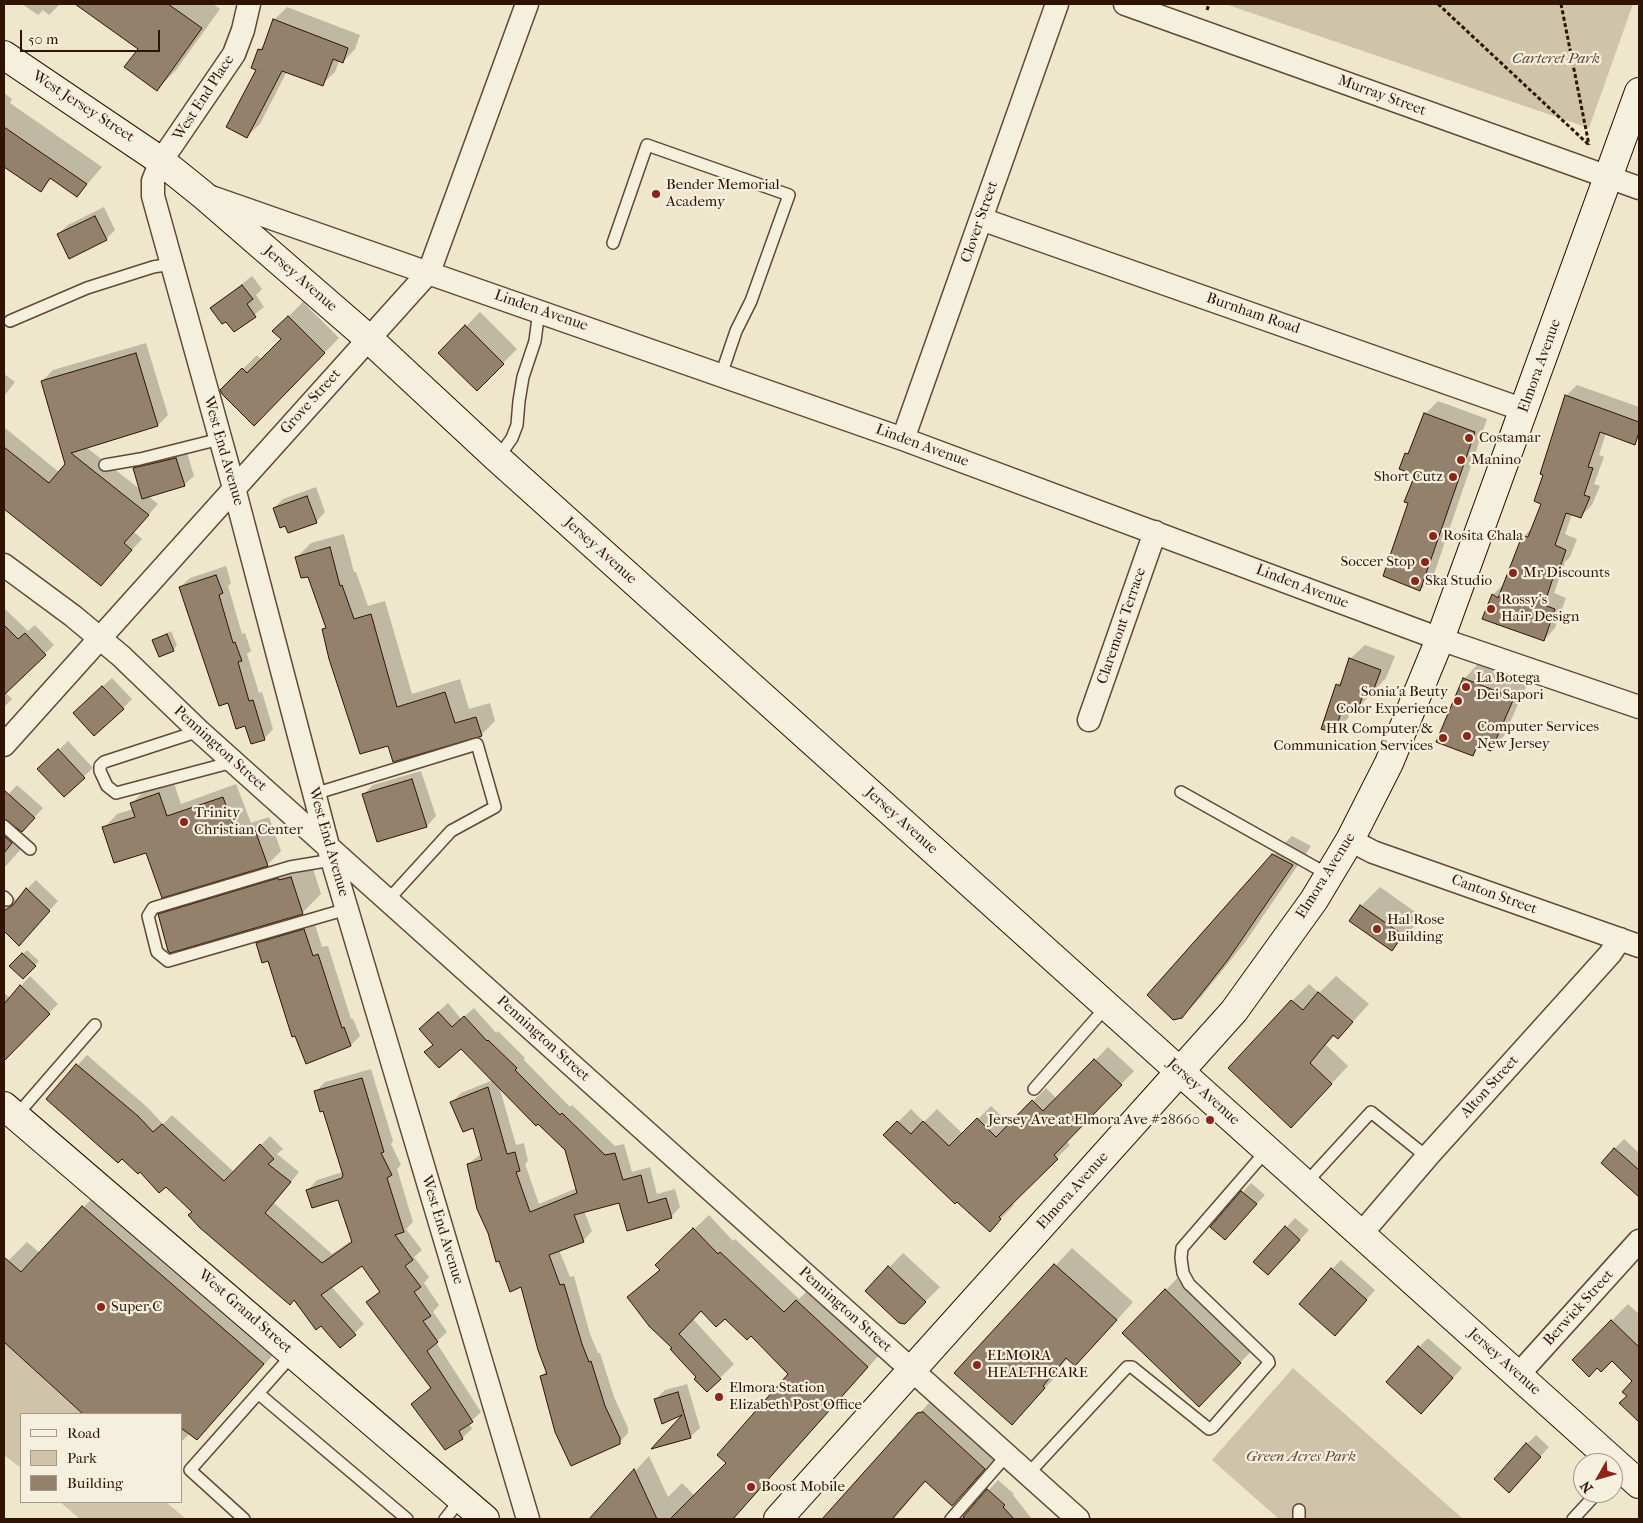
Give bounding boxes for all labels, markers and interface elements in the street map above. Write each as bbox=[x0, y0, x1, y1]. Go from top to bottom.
scale bar bbox=[22, 20, 162, 52]
text: 50 m bbox=[28, 30, 58, 48]
park label: Carteret Park bbox=[1512, 50, 1600, 68]
street label: West End Place bbox=[170, 52, 238, 144]
street label: West Jersey Street bbox=[29, 67, 137, 147]
street label: Murray Street bbox=[1336, 72, 1428, 120]
place label: Bender Memorial Academy bbox=[666, 176, 780, 211]
street label: Clover Street bbox=[958, 179, 1002, 265]
marker: Bender Memorial Academy bbox=[650, 188, 662, 200]
street label: Jersey Avenue bbox=[260, 242, 340, 316]
street label: Linden Avenue bbox=[492, 287, 590, 335]
street label: Burnham Road bbox=[1204, 290, 1302, 338]
street label: Elmora Avenue bbox=[1515, 317, 1565, 415]
street label: Grove Street bbox=[277, 366, 345, 438]
street label: West End Avenue bbox=[199, 394, 247, 508]
street label: Linden Avenue bbox=[873, 421, 971, 471]
place label: Costamar bbox=[1479, 429, 1540, 447]
marker: Costamar bbox=[1463, 432, 1475, 444]
place label: Manino bbox=[1471, 451, 1521, 469]
marker: Manino bbox=[1455, 454, 1467, 466]
place label: Short Cutz bbox=[1374, 468, 1443, 486]
marker: Short Cutz bbox=[1447, 471, 1459, 483]
street label: Jersey Avenue bbox=[560, 514, 640, 588]
place label: Rosita Chala bbox=[1443, 527, 1523, 545]
marker: Rosita Chala bbox=[1427, 530, 1439, 542]
place label: Soccer Stop bbox=[1341, 553, 1415, 571]
marker: Soccer Stop bbox=[1419, 556, 1431, 568]
street label: Linden Avenue bbox=[1253, 561, 1351, 613]
place label: Mr Discounts bbox=[1523, 564, 1610, 582]
street label: Claremont Terrace bbox=[1094, 565, 1150, 687]
marker: Mr Discounts bbox=[1507, 567, 1519, 579]
place label: Ska Studio bbox=[1425, 572, 1492, 590]
marker: Ska Studio bbox=[1409, 575, 1421, 587]
place label: Rossy's Hair Design bbox=[1501, 591, 1579, 626]
marker: Rossy's Hair Design bbox=[1485, 603, 1497, 615]
place label: La Botega Dei Sapori bbox=[1476, 669, 1544, 704]
marker: La Botega Dei Sapori bbox=[1460, 681, 1472, 693]
place label: Sonia'a Beuty Color Experience bbox=[1336, 683, 1448, 718]
marker: Sonia'a Beuty Color Experience bbox=[1452, 695, 1464, 707]
street label: Pennington Street bbox=[170, 702, 270, 796]
place label: Computer Services New Jersey bbox=[1477, 718, 1599, 753]
place label: HR Computer & Communication Services bbox=[1273, 720, 1433, 755]
marker: Computer Services New Jersey bbox=[1461, 730, 1473, 742]
marker: HR Computer & Communication Services bbox=[1437, 732, 1449, 744]
street label: Jersey Avenue bbox=[861, 784, 941, 858]
street label: West End Avenue bbox=[304, 785, 352, 899]
place label: Trinity Christian Center bbox=[194, 804, 303, 839]
marker: Trinity Christian Center bbox=[178, 816, 190, 828]
street label: Elmora Avenue bbox=[1292, 830, 1360, 922]
street label: Canton Street bbox=[1449, 871, 1539, 919]
place label: Hal Rose Building bbox=[1387, 911, 1444, 946]
marker: Hal Rose Building bbox=[1371, 923, 1383, 935]
street label: Pennington Street bbox=[493, 992, 593, 1086]
street label: Alton Street bbox=[1457, 1052, 1523, 1122]
street label: Jersey Avenue bbox=[1163, 1055, 1243, 1129]
place label: Jersey Ave at Elmora Ave #28660 bbox=[988, 1111, 1200, 1129]
marker: Jersey Ave at Elmora Ave #28660 bbox=[1204, 1114, 1216, 1126]
street label: Elmora Avenue bbox=[1033, 1149, 1113, 1233]
street label: West End Avenue bbox=[417, 1173, 467, 1287]
street label: Pennington Street bbox=[795, 1263, 895, 1357]
street label: West Grand Street bbox=[194, 1266, 296, 1358]
street label: Berwick Street bbox=[1540, 1266, 1618, 1350]
place label: Super C bbox=[111, 1298, 162, 1316]
marker: Super C bbox=[95, 1301, 107, 1313]
street label: Jersey Avenue bbox=[1464, 1325, 1544, 1399]
place label: ELMORA HEALTHCARE bbox=[987, 1347, 1088, 1382]
marker: ELMORA HEALTHCARE bbox=[971, 1359, 983, 1371]
place label: Elmora Station Elizabeth Post Office bbox=[729, 1379, 862, 1414]
marker: Elmora Station Elizabeth Post Office bbox=[713, 1391, 725, 1403]
legend bbox=[20, 1413, 182, 1503]
text: Road bbox=[67, 1424, 100, 1442]
park label: Green Acres Park bbox=[1246, 1448, 1356, 1466]
text: Park bbox=[67, 1449, 97, 1467]
north arrow bbox=[1573, 1453, 1623, 1503]
text: Building bbox=[67, 1474, 123, 1492]
place label: Boost Mobile bbox=[761, 1478, 845, 1496]
text: N bbox=[1577, 1478, 1597, 1496]
marker: Boost Mobile bbox=[745, 1481, 757, 1493]

